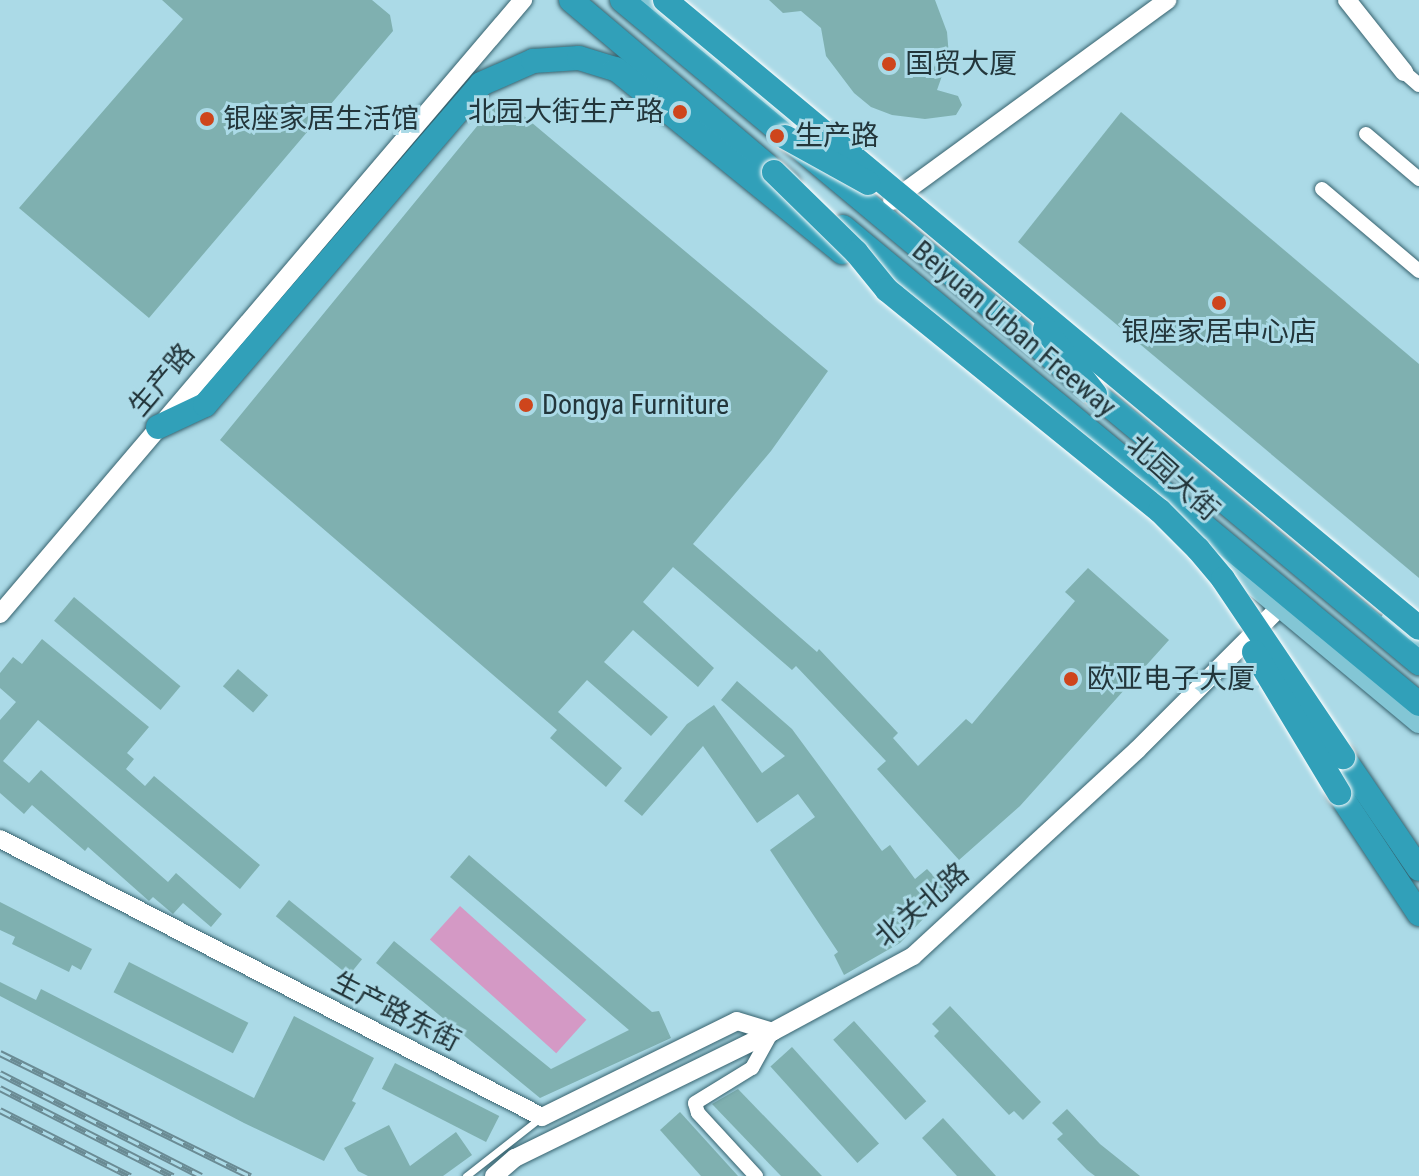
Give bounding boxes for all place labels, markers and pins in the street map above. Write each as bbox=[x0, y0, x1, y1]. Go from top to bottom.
place label: 国贸大厦 bbox=[905, 47, 1017, 81]
marker: 国贸大厦 bbox=[880, 55, 898, 73]
place label: 北园大街生产路 bbox=[468, 95, 664, 129]
place label: 银座家居生活馆 bbox=[223, 102, 419, 136]
marker: 北园大街生产路 bbox=[671, 103, 689, 121]
marker: 银座家居生活馆 bbox=[198, 110, 216, 128]
place label: 生产路 bbox=[795, 119, 879, 153]
marker: 生产路 bbox=[766, 125, 788, 147]
marker: 银座家居中心店 bbox=[1210, 294, 1228, 312]
place label: 银座家居中心店 bbox=[1121, 315, 1317, 349]
place label: Dongya Furniture bbox=[542, 388, 729, 422]
marker: Dongya Furniture bbox=[517, 396, 535, 414]
place label: 欧亚电子大厦 bbox=[1087, 662, 1255, 696]
marker: 欧亚电子大厦 bbox=[1062, 670, 1080, 688]

